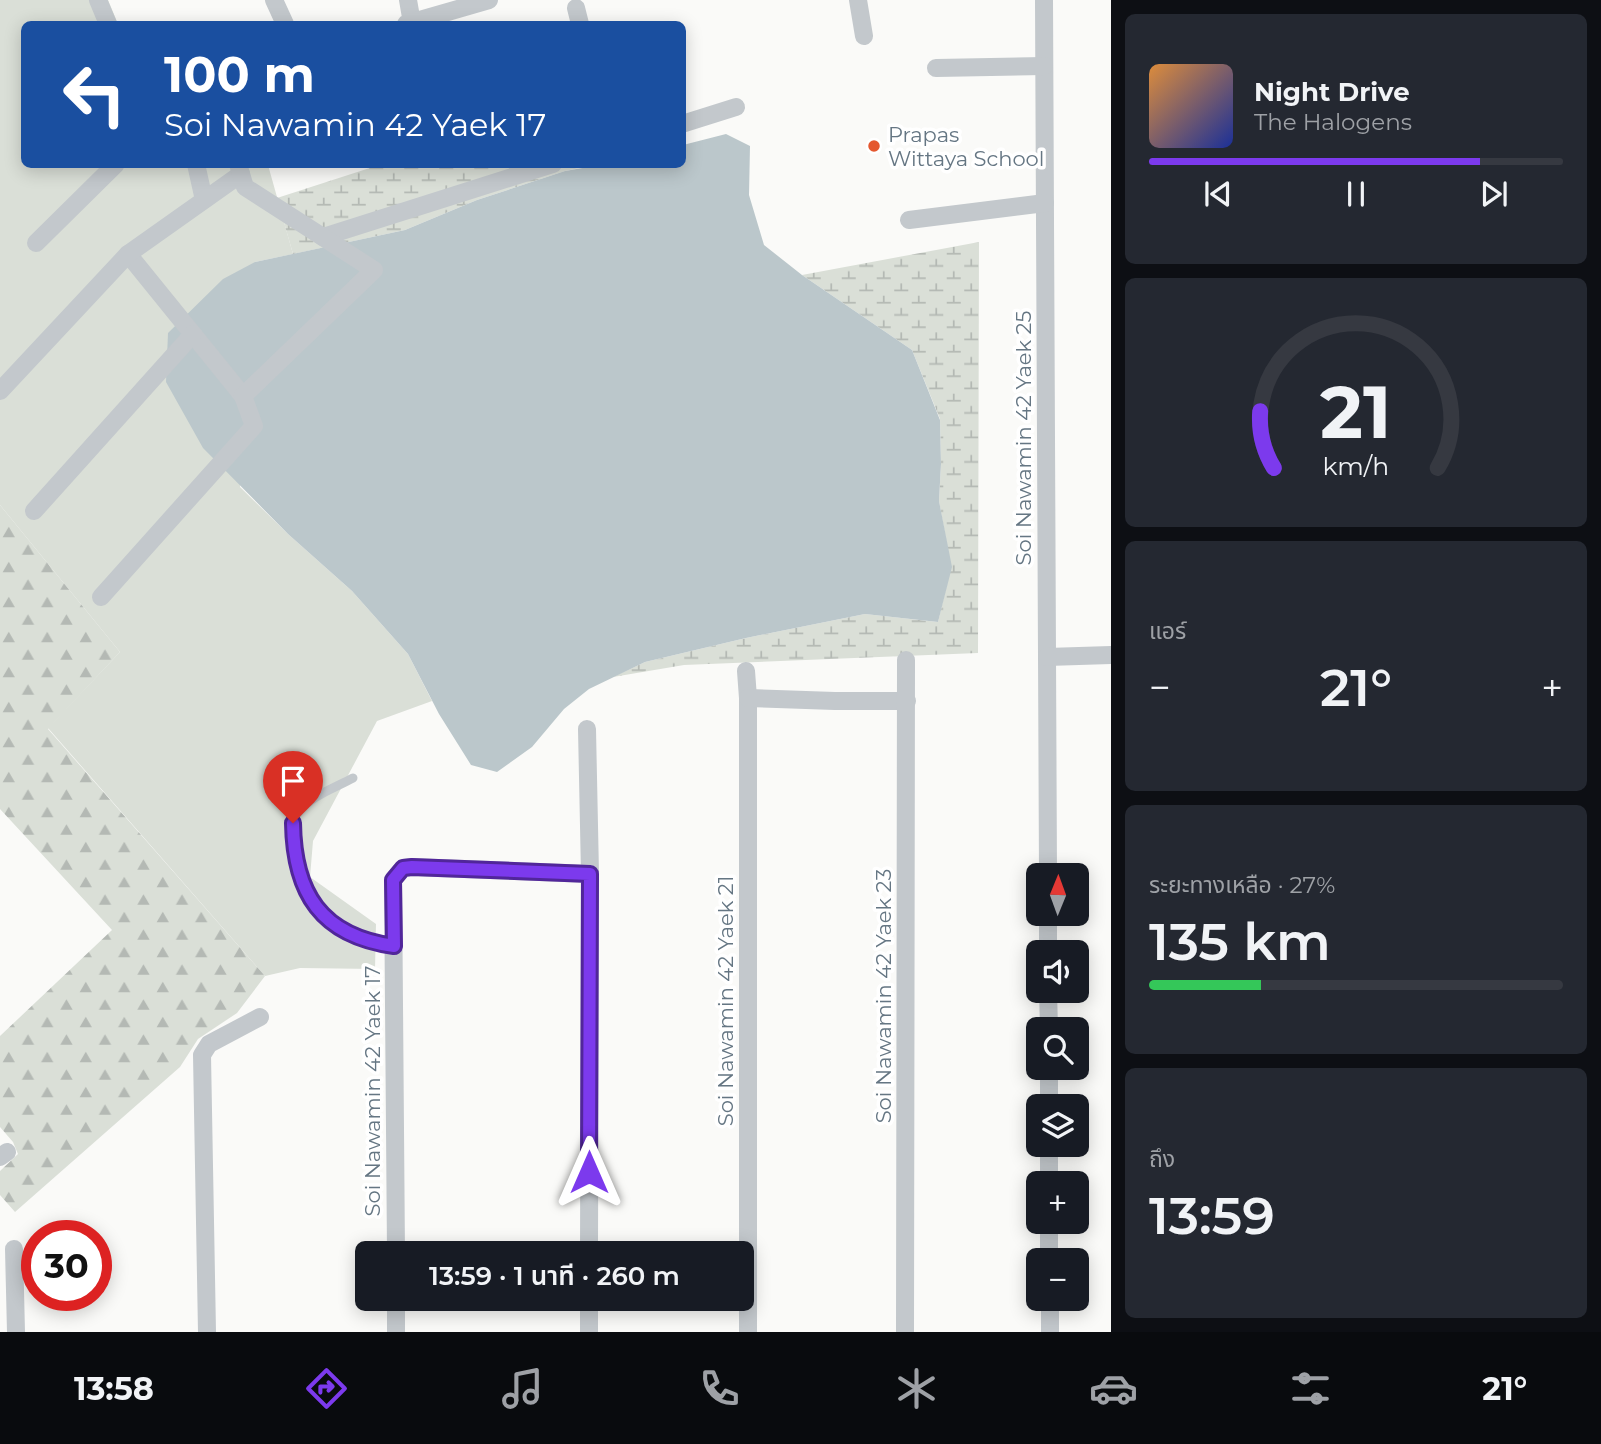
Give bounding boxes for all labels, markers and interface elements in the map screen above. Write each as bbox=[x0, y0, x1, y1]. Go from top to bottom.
text: 100 m bbox=[164, 45, 315, 104]
icon: left bbox=[49, 49, 140, 140]
text: Night Drive bbox=[1254, 76, 1410, 108]
text: Soi Nawamin 42 Yaek 17 bbox=[164, 105, 546, 144]
text: The Halogens bbox=[1254, 108, 1412, 136]
place label: Prapas Wittaya School bbox=[888, 122, 1044, 171]
marker: Prapas Wittaya School bbox=[866, 138, 882, 154]
icon: previous bbox=[1199, 175, 1237, 213]
icon: pause bbox=[1337, 175, 1375, 213]
icon: next bbox=[1475, 175, 1513, 213]
street label: Soi Nawamin 42 Yaek 25 bbox=[1011, 311, 1036, 565]
text: 21 bbox=[1320, 369, 1392, 457]
text: km/h bbox=[1323, 451, 1389, 481]
text: แอร์ bbox=[1149, 617, 1186, 645]
text: 21° bbox=[1320, 656, 1392, 719]
text: − bbox=[1149, 664, 1171, 711]
text: + bbox=[1541, 664, 1563, 711]
pin bbox=[263, 751, 323, 823]
icon: arrive bbox=[274, 762, 312, 800]
north arrow bbox=[1026, 863, 1088, 926]
map controls bbox=[1026, 863, 1089, 1311]
street label: Soi Nawamin 42 Yaek 23 bbox=[871, 869, 896, 1123]
text: ระยะทางเหลือ · 27% bbox=[1149, 871, 1335, 899]
street label: Soi Nawamin 42 Yaek 21 bbox=[713, 876, 738, 1126]
text: 135 km bbox=[1149, 910, 1331, 973]
button: sound bbox=[1026, 940, 1089, 1003]
street label: Soi Nawamin 42 Yaek 17 bbox=[360, 966, 385, 1216]
button: search bbox=[1026, 1017, 1089, 1080]
button: layers bbox=[1026, 1094, 1089, 1157]
position arrow bbox=[552, 1135, 626, 1209]
text: ถึง bbox=[1149, 1145, 1175, 1173]
button: + bbox=[1026, 1171, 1089, 1234]
text: 13:59 bbox=[1149, 1184, 1275, 1247]
speed limit sign: 30 bbox=[21, 1220, 112, 1311]
button: − bbox=[1026, 1248, 1089, 1311]
text: 13:59 · 1 นาที · 260 m bbox=[429, 1260, 680, 1292]
icon: directions bbox=[302, 1364, 351, 1413]
icon: music bbox=[498, 1364, 547, 1413]
icon: phone bbox=[695, 1364, 744, 1413]
icon: climate bbox=[892, 1364, 941, 1413]
icon: car bbox=[1089, 1364, 1138, 1413]
icon: filters bbox=[1286, 1364, 1335, 1413]
text: 13:58 bbox=[74, 1369, 154, 1408]
text: 21° bbox=[1482, 1369, 1527, 1408]

